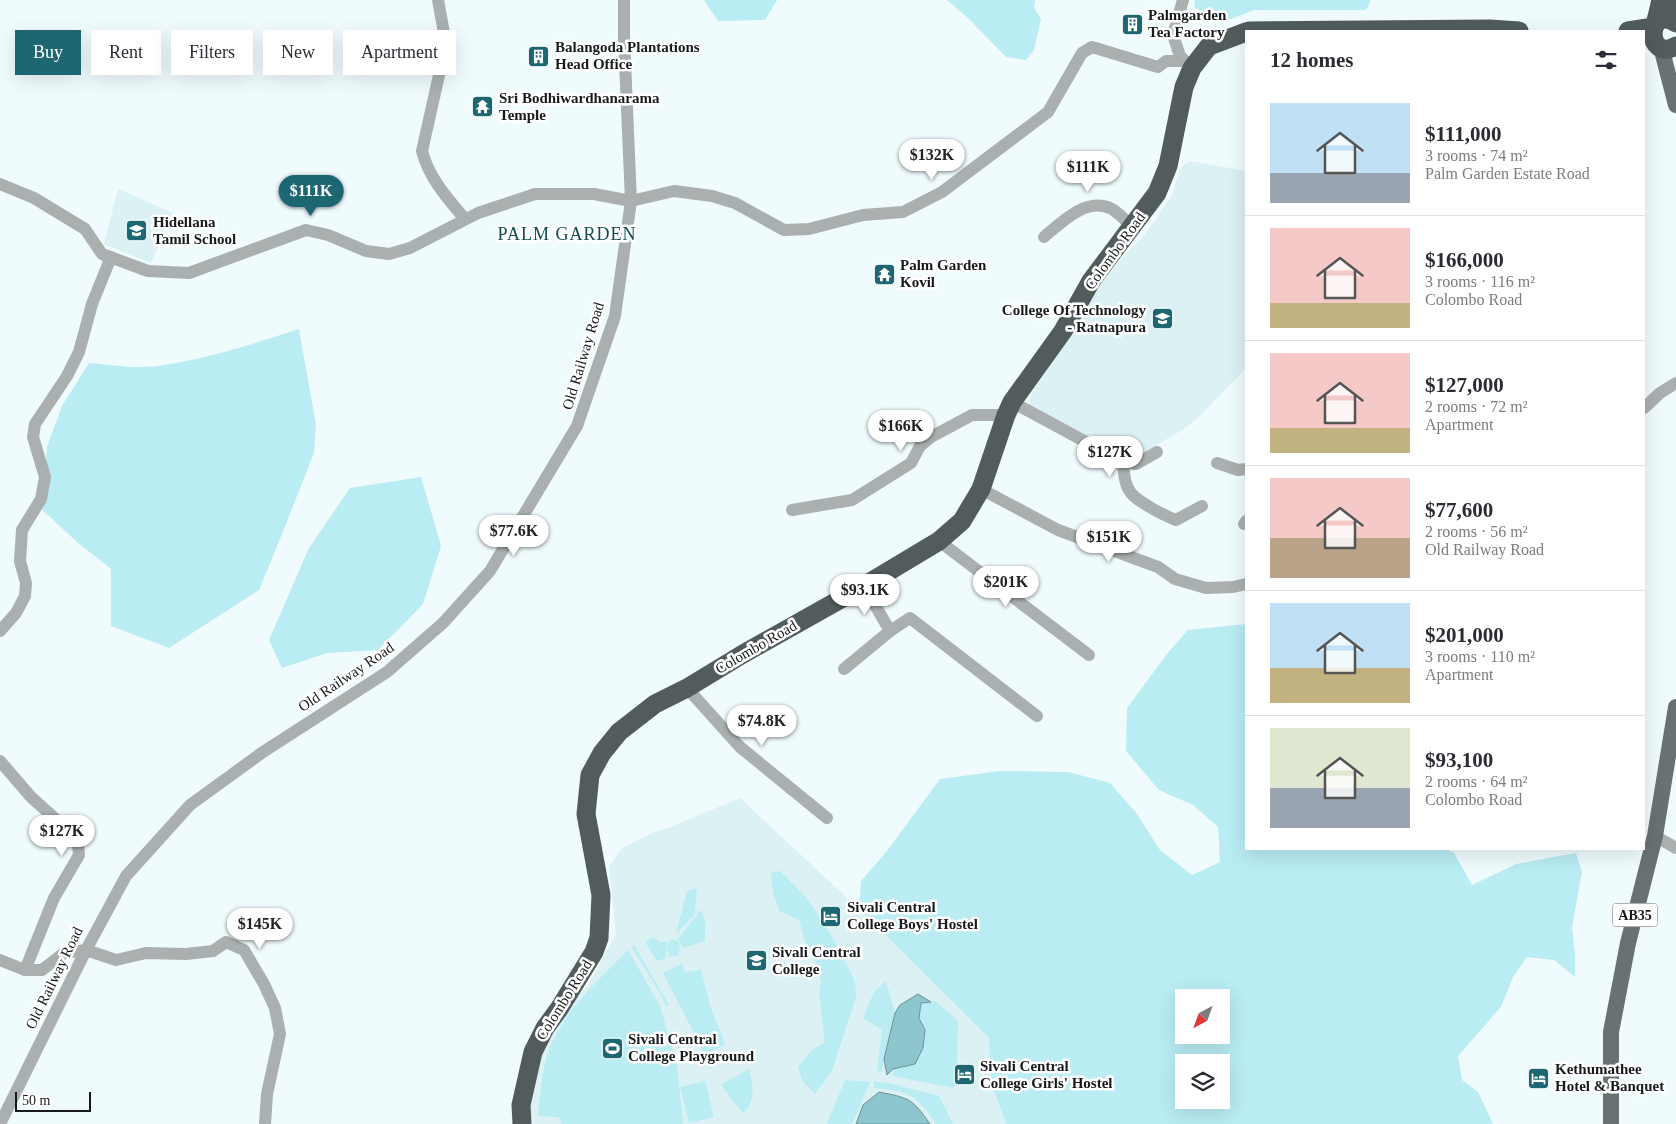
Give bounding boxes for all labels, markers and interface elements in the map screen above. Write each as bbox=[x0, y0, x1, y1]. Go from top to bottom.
place label: Palmgarden Tea Factory bbox=[1148, 7, 1227, 40]
building icon: Palmgarden Tea Factory bbox=[1120, 12, 1144, 36]
chip: Buy bbox=[15, 30, 81, 75]
chip: Rent bbox=[91, 30, 161, 75]
chip: Filters bbox=[171, 30, 253, 75]
chip: New bbox=[263, 30, 333, 75]
chip: Apartment bbox=[343, 30, 456, 75]
place label: Balangoda Plantations Head Office bbox=[555, 39, 700, 72]
building icon: Balangoda Plantations Head Office bbox=[527, 44, 551, 68]
icon: filters bbox=[1592, 46, 1620, 74]
text: 12 homes bbox=[1270, 48, 1353, 72]
place label: Sri Bodhiwardhanarama Temple bbox=[499, 90, 660, 123]
temple icon: Sri Bodhiwardhanarama Temple bbox=[471, 95, 495, 119]
text: $111,000 bbox=[1425, 122, 1501, 146]
icon: home bbox=[1310, 123, 1370, 183]
pin: $132K bbox=[897, 138, 967, 181]
text: $132K bbox=[910, 146, 954, 163]
text: 3 rooms · 74 m² bbox=[1425, 147, 1528, 164]
pin: $111K bbox=[1053, 150, 1123, 193]
text: $111K bbox=[1067, 158, 1109, 175]
text: Palm Garden Estate Road bbox=[1425, 165, 1590, 182]
pin: $111K bbox=[276, 174, 346, 217]
text: $111K bbox=[290, 182, 332, 199]
street label: Colombo Road bbox=[1082, 209, 1149, 293]
place label: Hidellana Tamil School bbox=[153, 214, 236, 247]
school or university icon: Hidellana Tamil School bbox=[125, 219, 149, 243]
district label: PALM GARDEN bbox=[498, 224, 636, 244]
icon: home bbox=[1310, 248, 1370, 308]
text: $166,000 bbox=[1425, 248, 1504, 272]
place label: Palm Garden Kovil bbox=[900, 257, 987, 290]
temple icon: Palm Garden Kovil bbox=[872, 262, 896, 286]
text: 3 rooms · 116 m² bbox=[1425, 273, 1535, 290]
text: Colombo Road bbox=[1425, 291, 1522, 308]
street label: Old Railway Road bbox=[559, 300, 607, 412]
place label: College Of Technology - Ratnapura bbox=[1002, 302, 1146, 335]
school or university icon: College Of Technology - Ratnapura bbox=[1150, 307, 1174, 331]
icon: home bbox=[1310, 373, 1370, 433]
text: $127,000 bbox=[1425, 373, 1504, 397]
text: 2 rooms · 72 m² bbox=[1425, 398, 1528, 415]
pin: $166K bbox=[866, 410, 936, 452]
text: Apartment bbox=[1425, 416, 1493, 433]
text: $166K bbox=[879, 417, 923, 434]
pin: $127K bbox=[1075, 436, 1145, 478]
text: $127K bbox=[1088, 443, 1132, 460]
icon: home bbox=[1310, 498, 1370, 558]
text: $77,600 bbox=[1425, 498, 1493, 522]
pin: $77.6K bbox=[473, 514, 555, 557]
pin: $151K bbox=[1074, 520, 1144, 563]
text: $77.6K bbox=[490, 522, 538, 539]
text: 2 rooms · 56 m² bbox=[1425, 523, 1528, 540]
text: $151K bbox=[1087, 528, 1131, 545]
text: Old Railway Road bbox=[1425, 541, 1544, 558]
pin: $201K bbox=[971, 566, 1041, 608]
text: $201K bbox=[984, 573, 1028, 590]
pin: $93.1K bbox=[824, 574, 906, 616]
text: $93.1K bbox=[841, 581, 889, 598]
street label: Colombo Road bbox=[712, 617, 800, 677]
icon: home bbox=[1310, 623, 1370, 683]
text: $201,000 bbox=[1425, 623, 1504, 647]
street label: Old Railway Road bbox=[295, 639, 397, 715]
text: 3 rooms · 110 m² bbox=[1425, 648, 1535, 665]
text: Apartment bbox=[1425, 666, 1493, 683]
pin: $74.8K bbox=[721, 704, 803, 747]
text: $74.8K bbox=[738, 712, 786, 729]
icon: home bbox=[1310, 748, 1370, 808]
text: $93,100 bbox=[1425, 748, 1493, 772]
text: 2 rooms · 64 m² bbox=[1425, 773, 1528, 790]
text: Colombo Road bbox=[1425, 791, 1522, 808]
pin: $127K bbox=[27, 814, 97, 857]
text: $127K bbox=[40, 822, 84, 839]
place label: Sivali Central College Boys' Hostel bbox=[847, 899, 978, 932]
hotel icon: Sivali Central College Boys' Hostel bbox=[819, 904, 843, 928]
road number: AB35 bbox=[1612, 904, 1658, 926]
pin: $145K bbox=[225, 908, 295, 950]
text: $145K bbox=[238, 915, 282, 932]
street label: Old Railway Road bbox=[22, 924, 86, 1032]
place label: Sivali Central College bbox=[772, 944, 861, 977]
school or university icon: Sivali Central College bbox=[744, 949, 768, 973]
street label: Colombo Road bbox=[533, 957, 595, 1043]
north arrow bbox=[1175, 989, 1230, 1044]
map controls bbox=[1175, 989, 1230, 1109]
place label: Sivali Central College Playground bbox=[628, 1031, 755, 1064]
sports icon: Sivali Central College Playground bbox=[600, 1036, 624, 1060]
button: layers bbox=[1175, 1054, 1230, 1109]
place label: Sivali Central College Girls' Hostel bbox=[980, 1058, 1112, 1091]
place label: Kethumathee Hotel & Banquet bbox=[1555, 1061, 1664, 1094]
hotel icon: Sivali Central College Girls' Hostel bbox=[952, 1063, 976, 1087]
hotel icon: Kethumathee Hotel & Banquet bbox=[1527, 1066, 1551, 1090]
scale bar bbox=[15, 1089, 91, 1112]
text: 50 m bbox=[22, 1093, 50, 1108]

